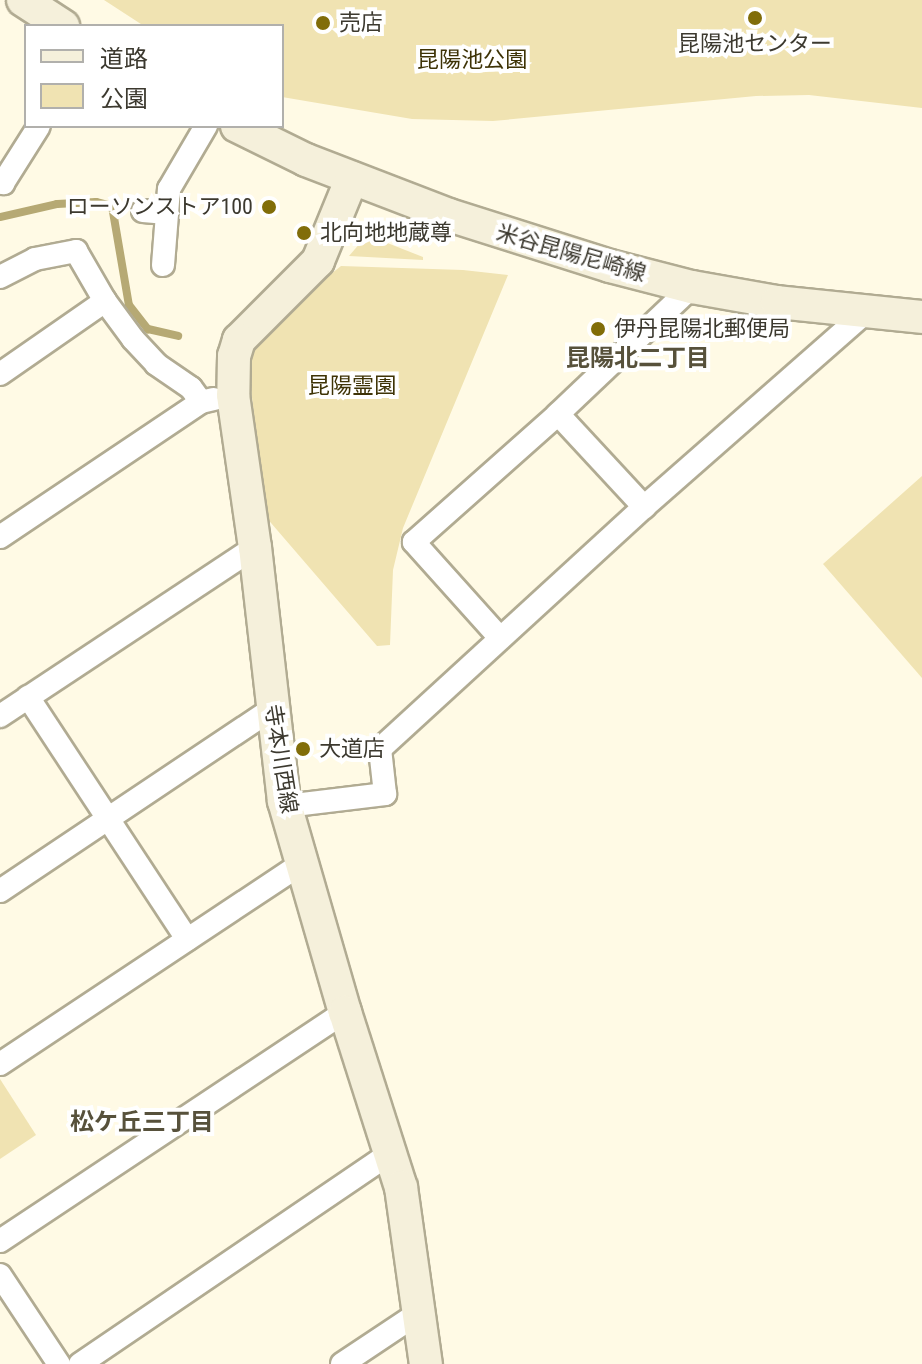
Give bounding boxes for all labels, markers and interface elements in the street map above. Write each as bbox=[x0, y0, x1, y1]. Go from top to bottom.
marker: 昆陽池センター bbox=[746, 9, 764, 27]
place label: 売店 bbox=[339, 10, 383, 36]
marker: 売店 bbox=[314, 14, 332, 32]
legend bbox=[24, 24, 284, 128]
place label: 昆陽池センター bbox=[678, 31, 832, 57]
text: 道路 bbox=[100, 45, 148, 73]
park label: 昆陽池公園 bbox=[417, 47, 527, 73]
text: 公園 bbox=[100, 85, 148, 113]
place label: ローソンストア100 bbox=[66, 194, 253, 220]
marker: ローソンストア100 bbox=[260, 198, 278, 216]
street label: 米谷昆陽尼崎線 bbox=[493, 219, 649, 287]
place label: 北向地地蔵尊 bbox=[320, 220, 452, 246]
marker: 北向地地蔵尊 bbox=[295, 224, 313, 242]
place label: 伊丹昆陽北郵便局 bbox=[614, 316, 790, 342]
marker: 伊丹昆陽北郵便局 bbox=[589, 320, 607, 338]
district label: 昆陽北二丁目 bbox=[566, 345, 710, 373]
park label: 昆陽霊園 bbox=[308, 373, 396, 399]
street label: 寺本川西線 bbox=[259, 703, 303, 815]
place label: 大道店 bbox=[319, 736, 385, 762]
marker: 大道店 bbox=[294, 740, 312, 758]
district label: 松ケ丘三丁目 bbox=[70, 1109, 214, 1137]

